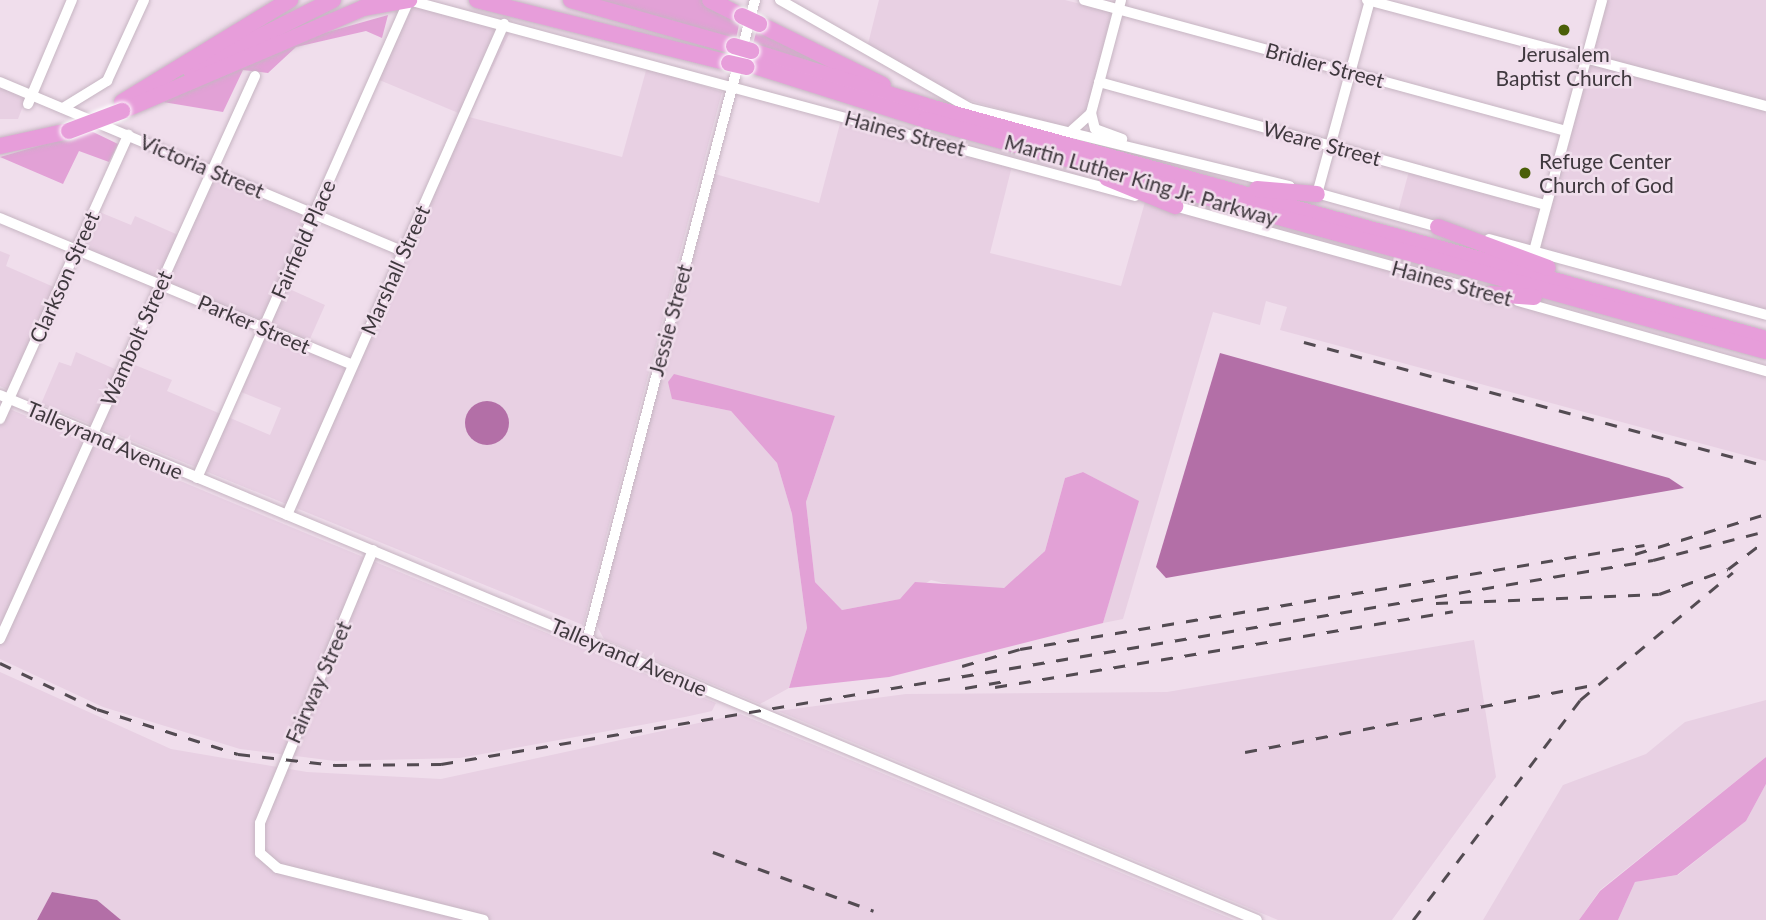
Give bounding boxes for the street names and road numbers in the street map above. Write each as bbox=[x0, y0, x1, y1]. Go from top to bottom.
street label: Bridier Street bbox=[1263, 37, 1387, 93]
street label: Haines Street bbox=[842, 105, 968, 161]
street label: Weare Street bbox=[1260, 115, 1384, 171]
street label: Victoria Street bbox=[136, 129, 268, 203]
street label: Martin Luther King Jr. Parkway bbox=[1001, 129, 1281, 231]
street label: Fairfield Place bbox=[266, 176, 340, 302]
street label: Marshall Street bbox=[355, 201, 435, 339]
street label: Clarkson Street bbox=[24, 207, 104, 347]
street label: Haines Street bbox=[1389, 255, 1515, 311]
street label: Jessie Street bbox=[643, 261, 697, 379]
street label: Wambolt Street bbox=[95, 267, 177, 409]
street label: Parker Street bbox=[194, 289, 314, 359]
street label: Talleyrand Avenue bbox=[23, 396, 187, 484]
street label: Talleyrand Avenue bbox=[547, 613, 711, 701]
street label: Fairway Street bbox=[280, 617, 356, 747]

